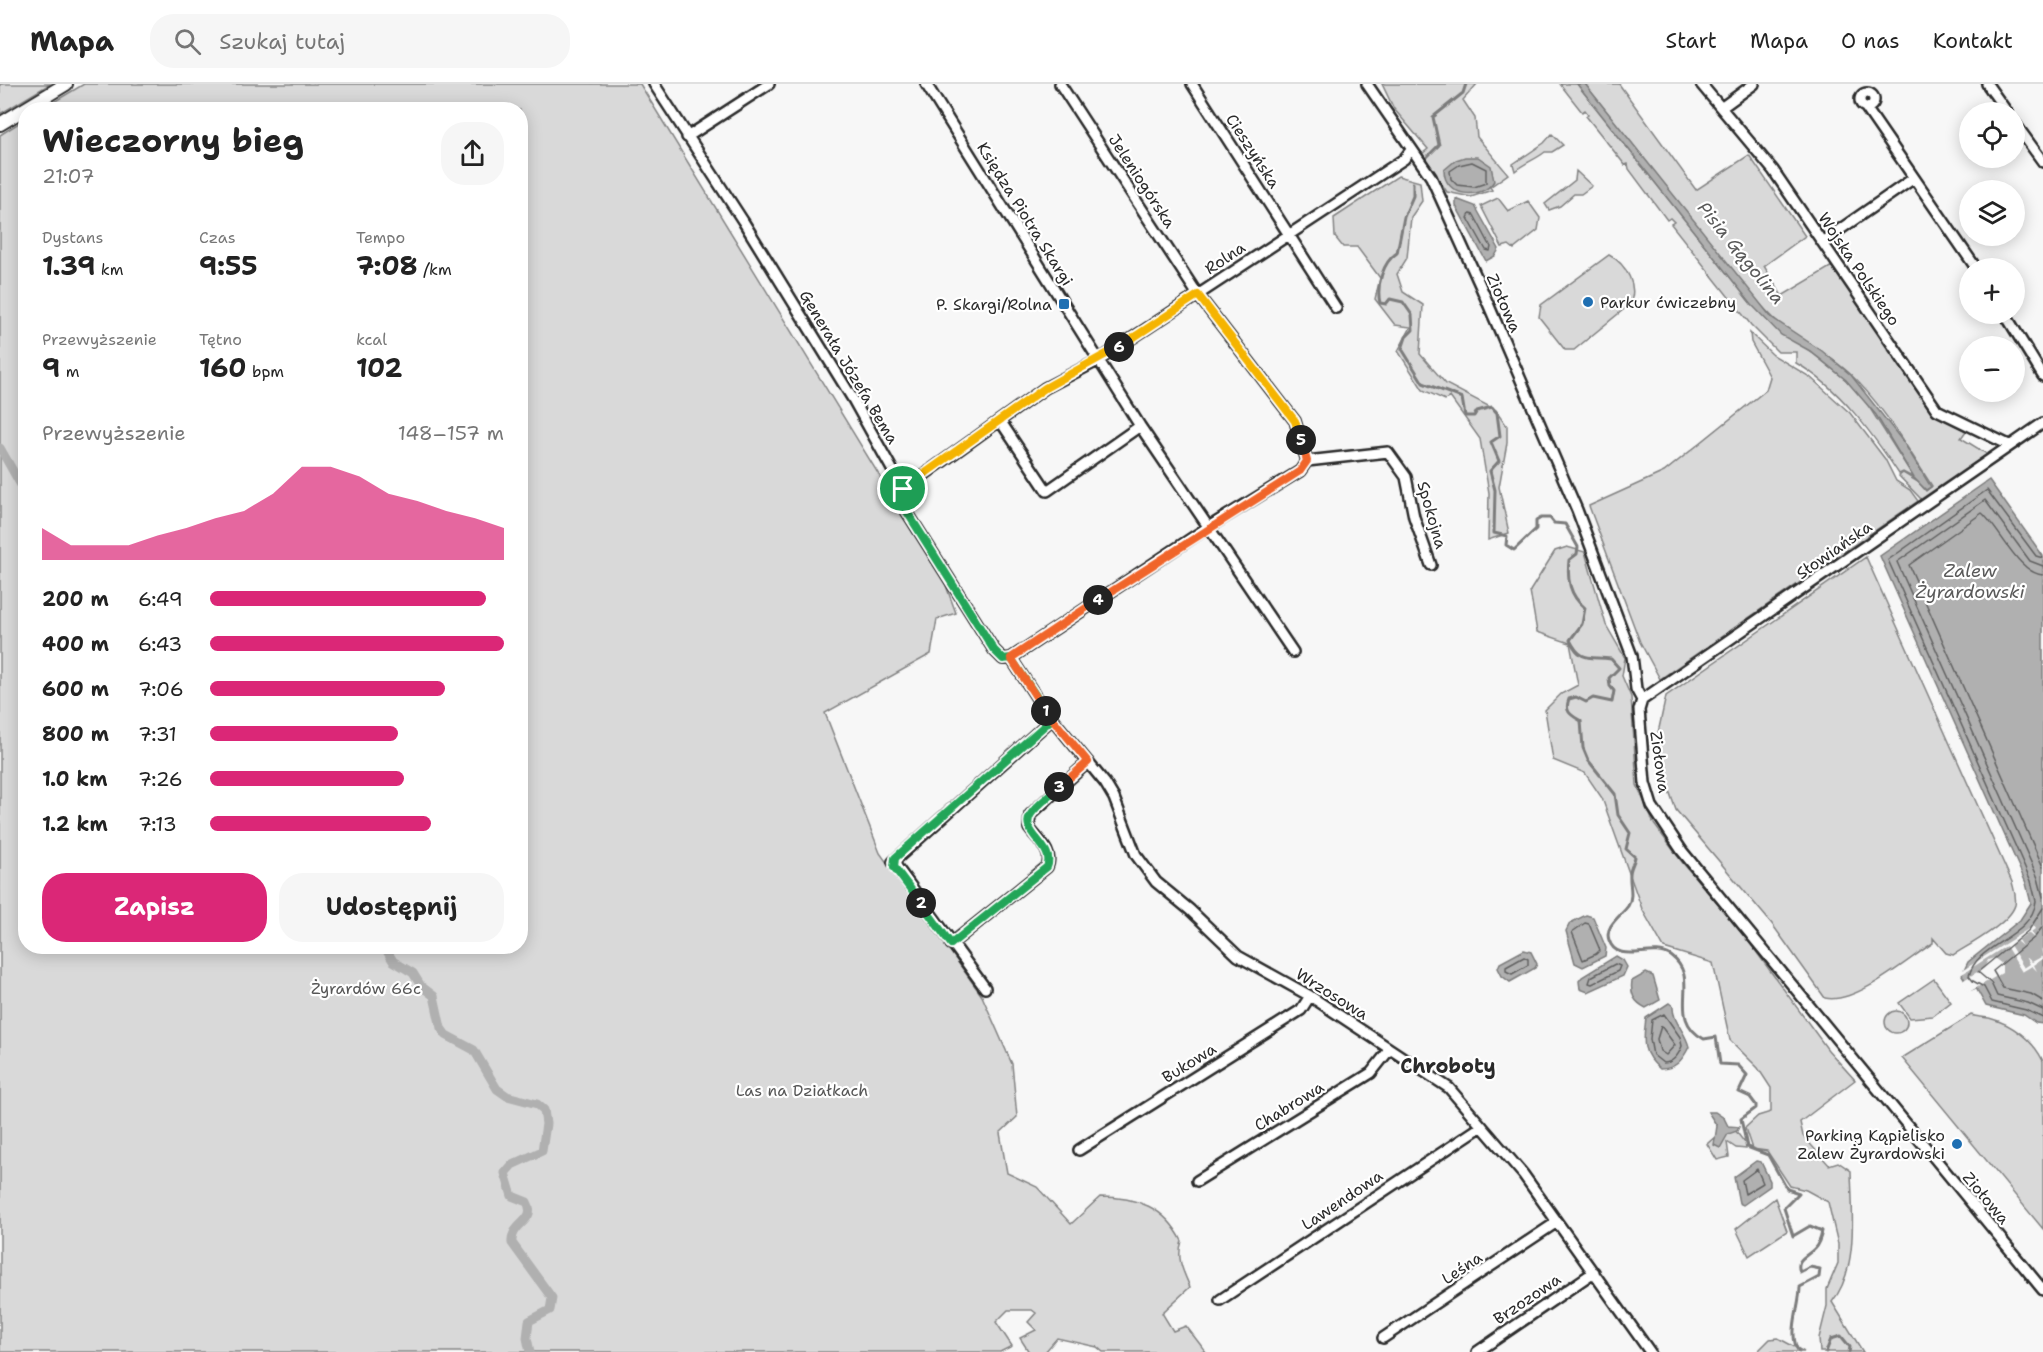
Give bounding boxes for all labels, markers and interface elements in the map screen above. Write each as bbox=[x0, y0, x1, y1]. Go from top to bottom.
search box bbox=[150, 14, 570, 68]
text: Mapa bbox=[30, 22, 114, 60]
icon: search bbox=[171, 25, 204, 58]
text: Szukaj tutaj bbox=[219, 27, 345, 56]
text: Start bbox=[1666, 27, 1717, 55]
text: Mapa bbox=[1750, 27, 1808, 55]
text: O nas bbox=[1841, 27, 1900, 55]
text: Kontakt bbox=[1933, 27, 2013, 55]
map controls bbox=[1959, 102, 2025, 402]
button: locate bbox=[1959, 102, 2025, 168]
street label: Cieszyńska bbox=[1221, 110, 1285, 192]
text: Wieczorny bieg bbox=[42, 118, 304, 163]
button: share bbox=[441, 122, 504, 185]
street label: Jeleniogórska bbox=[1104, 130, 1180, 232]
street label: Księdza Piotra Skargi bbox=[972, 138, 1078, 290]
text: 21:07 bbox=[42, 163, 94, 189]
button: layers bbox=[1959, 180, 2025, 246]
water label: Pisia Gągolina bbox=[1692, 197, 1790, 309]
street label: Wojska Polskiego bbox=[1813, 208, 1905, 330]
text: Dystans bbox=[42, 227, 103, 248]
text: Czas bbox=[199, 227, 236, 248]
text: Tempo bbox=[356, 227, 405, 248]
street label: Rolna bbox=[1201, 237, 1249, 279]
text: 1.39 bbox=[42, 248, 95, 283]
text: 9:55 bbox=[199, 248, 257, 283]
text: 7:08 bbox=[356, 248, 418, 283]
button: + bbox=[1959, 258, 2025, 324]
text: km bbox=[95, 259, 124, 280]
text: /km bbox=[418, 259, 452, 280]
street label: Ziołowa bbox=[1482, 270, 1526, 336]
street label: Generała Józefa Bema bbox=[795, 286, 903, 448]
place label: Parkur ćwiczebny bbox=[1600, 292, 1736, 313]
place label: P. Skargi/Rolna bbox=[936, 294, 1052, 315]
marker: Parkur ćwiczebny bbox=[1581, 295, 1595, 309]
marker: P. Skargi/Rolna bbox=[1057, 297, 1071, 311]
text: Przewyższenie bbox=[42, 329, 157, 350]
text: Tętno bbox=[199, 329, 242, 350]
text: kcal bbox=[356, 329, 387, 350]
pin: 6 bbox=[1104, 332, 1134, 362]
text: 6 bbox=[1113, 336, 1125, 357]
button: − bbox=[1959, 336, 2025, 402]
text: 9 bbox=[42, 350, 60, 385]
text: 160 bbox=[199, 350, 246, 385]
text: 102 bbox=[356, 350, 403, 385]
text: m bbox=[60, 361, 79, 382]
text: bpm bbox=[246, 361, 284, 382]
text: Przewyższenie bbox=[42, 420, 186, 446]
text: 148–157 m bbox=[398, 420, 504, 446]
pin: 5 bbox=[1286, 425, 1316, 455]
text: 5 bbox=[1296, 429, 1306, 450]
pin bbox=[877, 463, 928, 514]
icon: arrive bbox=[886, 472, 919, 505]
street label: Spokojna bbox=[1412, 479, 1452, 551]
street label: Słowiańska bbox=[1792, 516, 1876, 584]
water label: Zalew Żyrardowski bbox=[1915, 559, 2026, 604]
pin: 4 bbox=[1083, 585, 1113, 615]
text: 200 m bbox=[42, 586, 109, 612]
text: 6:49 bbox=[138, 586, 183, 612]
text: 4 bbox=[1092, 589, 1104, 610]
text: 400 m bbox=[42, 631, 109, 657]
text: 6:43 bbox=[138, 631, 182, 657]
text: 600 m bbox=[42, 676, 109, 702]
text: 7:06 bbox=[138, 676, 184, 702]
pin: 1 bbox=[1031, 696, 1061, 726]
text: 1 bbox=[1042, 700, 1050, 721]
text: 800 m bbox=[42, 721, 109, 747]
text: 7:31 bbox=[138, 721, 177, 747]
street label: Ziołowa bbox=[1645, 730, 1675, 794]
text: 1.0 km bbox=[42, 766, 107, 792]
text: 7:26 bbox=[138, 766, 183, 792]
pin: 3 bbox=[1044, 772, 1074, 802]
text: 3 bbox=[1053, 776, 1065, 797]
text: 1.2 km bbox=[42, 811, 108, 837]
text: 7:13 bbox=[138, 811, 177, 837]
button: Zapisz bbox=[42, 873, 267, 942]
button: Udostępnij bbox=[279, 873, 504, 942]
pin: 2 bbox=[906, 888, 936, 918]
text: 2 bbox=[915, 892, 927, 913]
street label: Wrzosowa bbox=[1292, 964, 1372, 1024]
park label: Żyrardów 66c bbox=[311, 978, 421, 999]
street label: Bukowa bbox=[1158, 1038, 1220, 1088]
district label: Chroboty bbox=[1400, 1053, 1496, 1079]
street label: Chabrowa bbox=[1250, 1076, 1328, 1136]
park label: Las na Działkach bbox=[736, 1080, 868, 1101]
place label: Parking Kąpielisko Zalew Żyrardowski bbox=[1798, 1125, 1945, 1164]
marker: Parking Kąpielisko Zalew Żyrardowski bbox=[1950, 1137, 1964, 1151]
street label: Lawendowa bbox=[1297, 1165, 1387, 1235]
street label: Ziołowa bbox=[1958, 1167, 2014, 1229]
street label: Leśna bbox=[1438, 1247, 1486, 1289]
street label: Brzozowa bbox=[1489, 1269, 1565, 1329]

